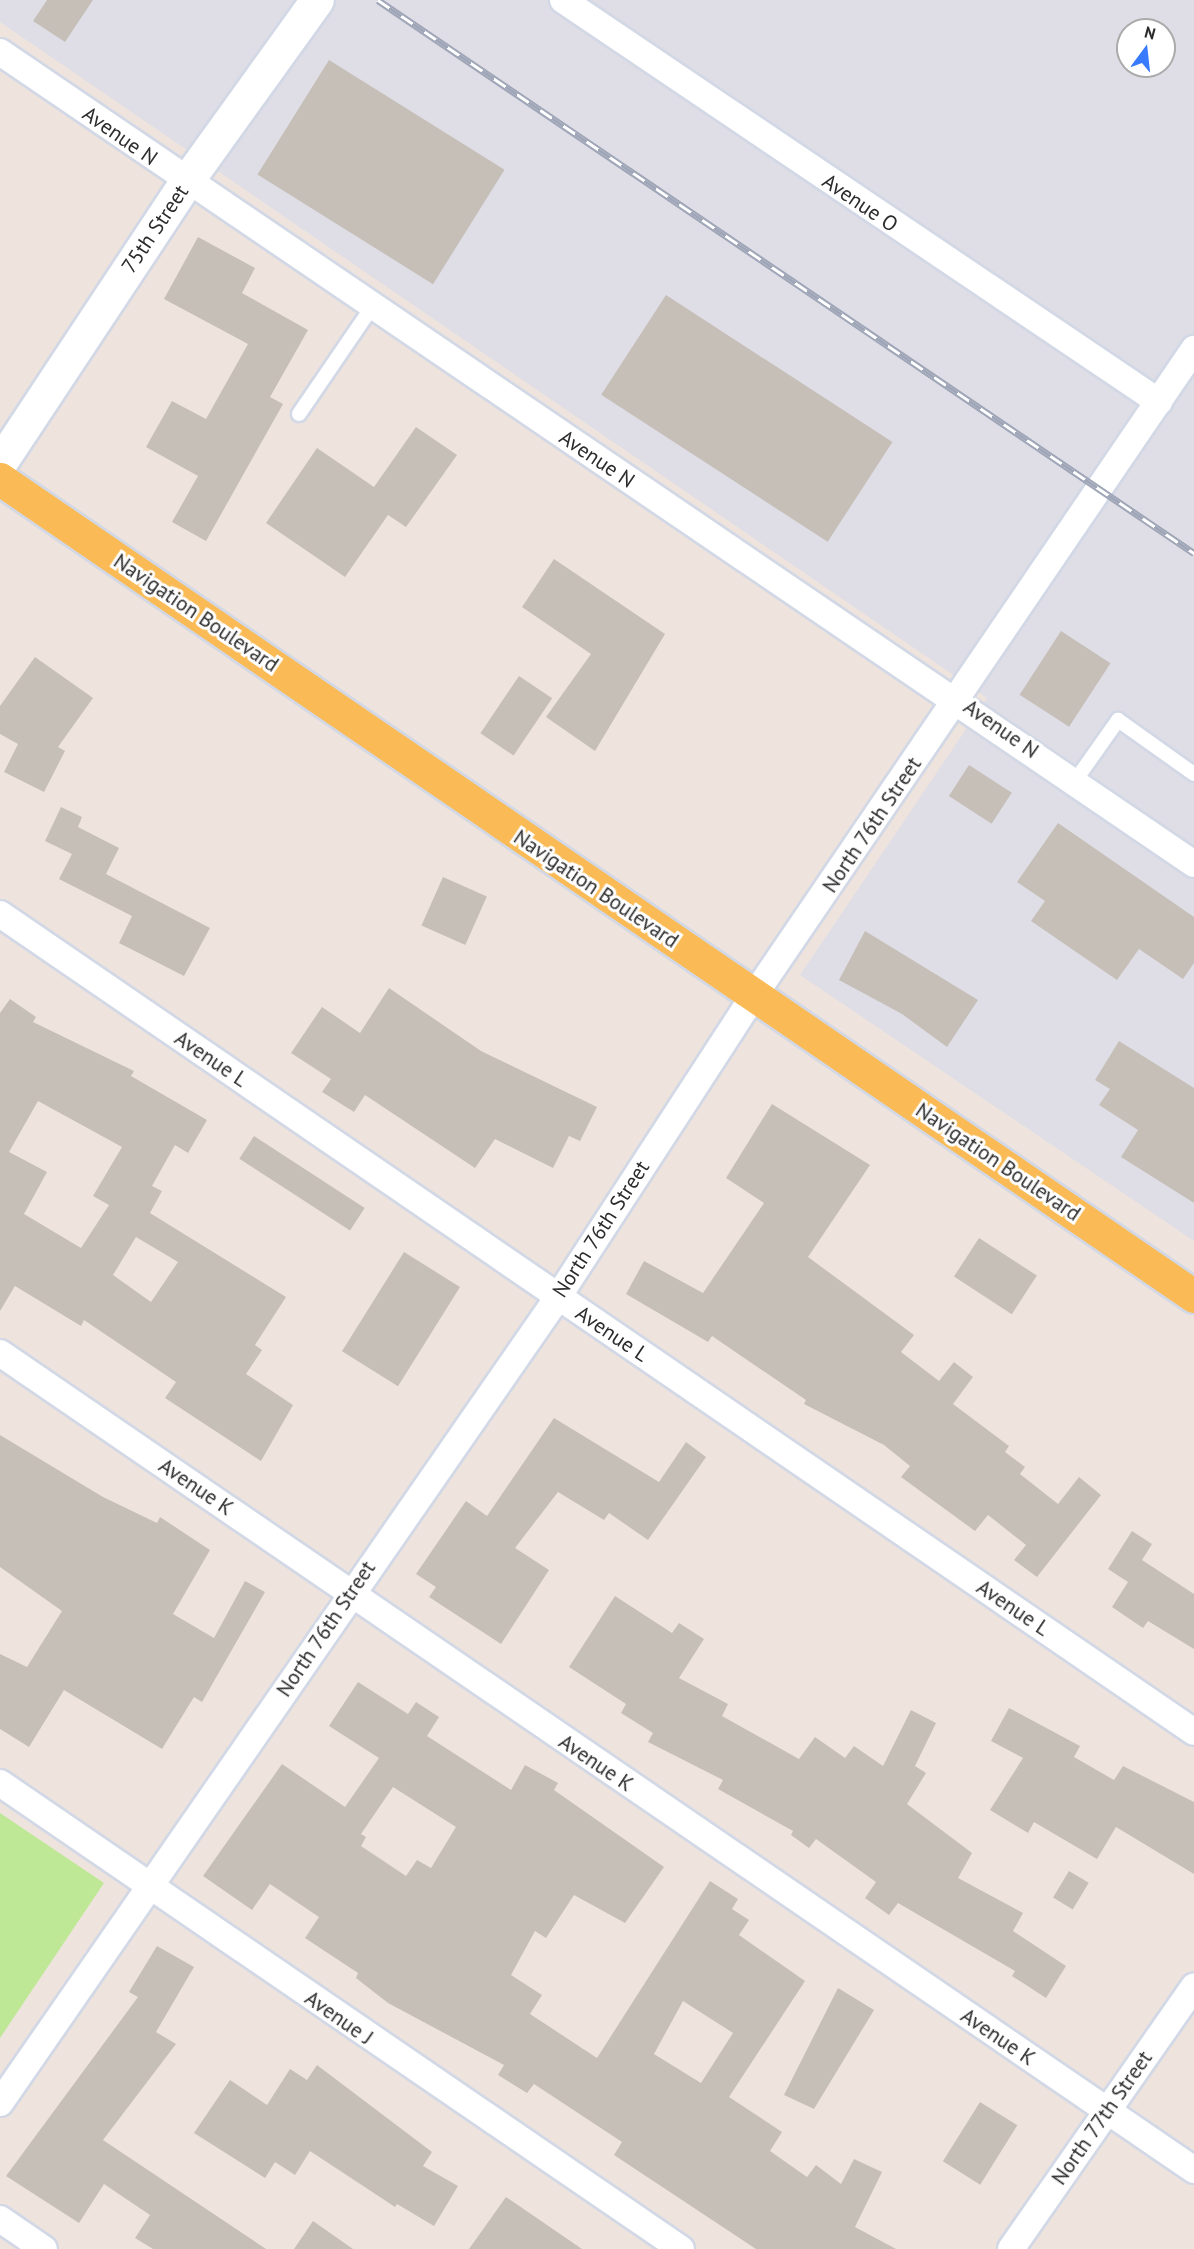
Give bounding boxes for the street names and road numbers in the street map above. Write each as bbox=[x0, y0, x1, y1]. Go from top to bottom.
street label: Avenue N bbox=[78, 101, 162, 171]
street label: Avenue O bbox=[817, 169, 903, 237]
street label: 75th Street bbox=[116, 180, 194, 278]
street label: Avenue N bbox=[555, 425, 639, 493]
street label: Navigation Boulevard bbox=[109, 549, 283, 677]
street label: Avenue N bbox=[959, 694, 1043, 764]
street label: North 76th Street bbox=[817, 752, 927, 898]
street label: Navigation Boulevard bbox=[509, 825, 683, 953]
street label: Avenue L bbox=[170, 1026, 252, 1092]
street label: Navigation Boulevard bbox=[911, 1098, 1085, 1226]
street label: North 76th Street bbox=[547, 1156, 655, 1302]
street label: Avenue L bbox=[571, 1301, 653, 1367]
street label: Avenue K bbox=[154, 1453, 238, 1521]
street label: North 76th Street bbox=[271, 1556, 381, 1702]
street label: Avenue L bbox=[972, 1575, 1054, 1641]
street label: Avenue K bbox=[554, 1729, 638, 1797]
street label: Avenue J bbox=[300, 1986, 378, 2050]
street label: Avenue K bbox=[956, 2003, 1040, 2071]
street label: North 77th Street bbox=[1046, 2046, 1158, 2190]

